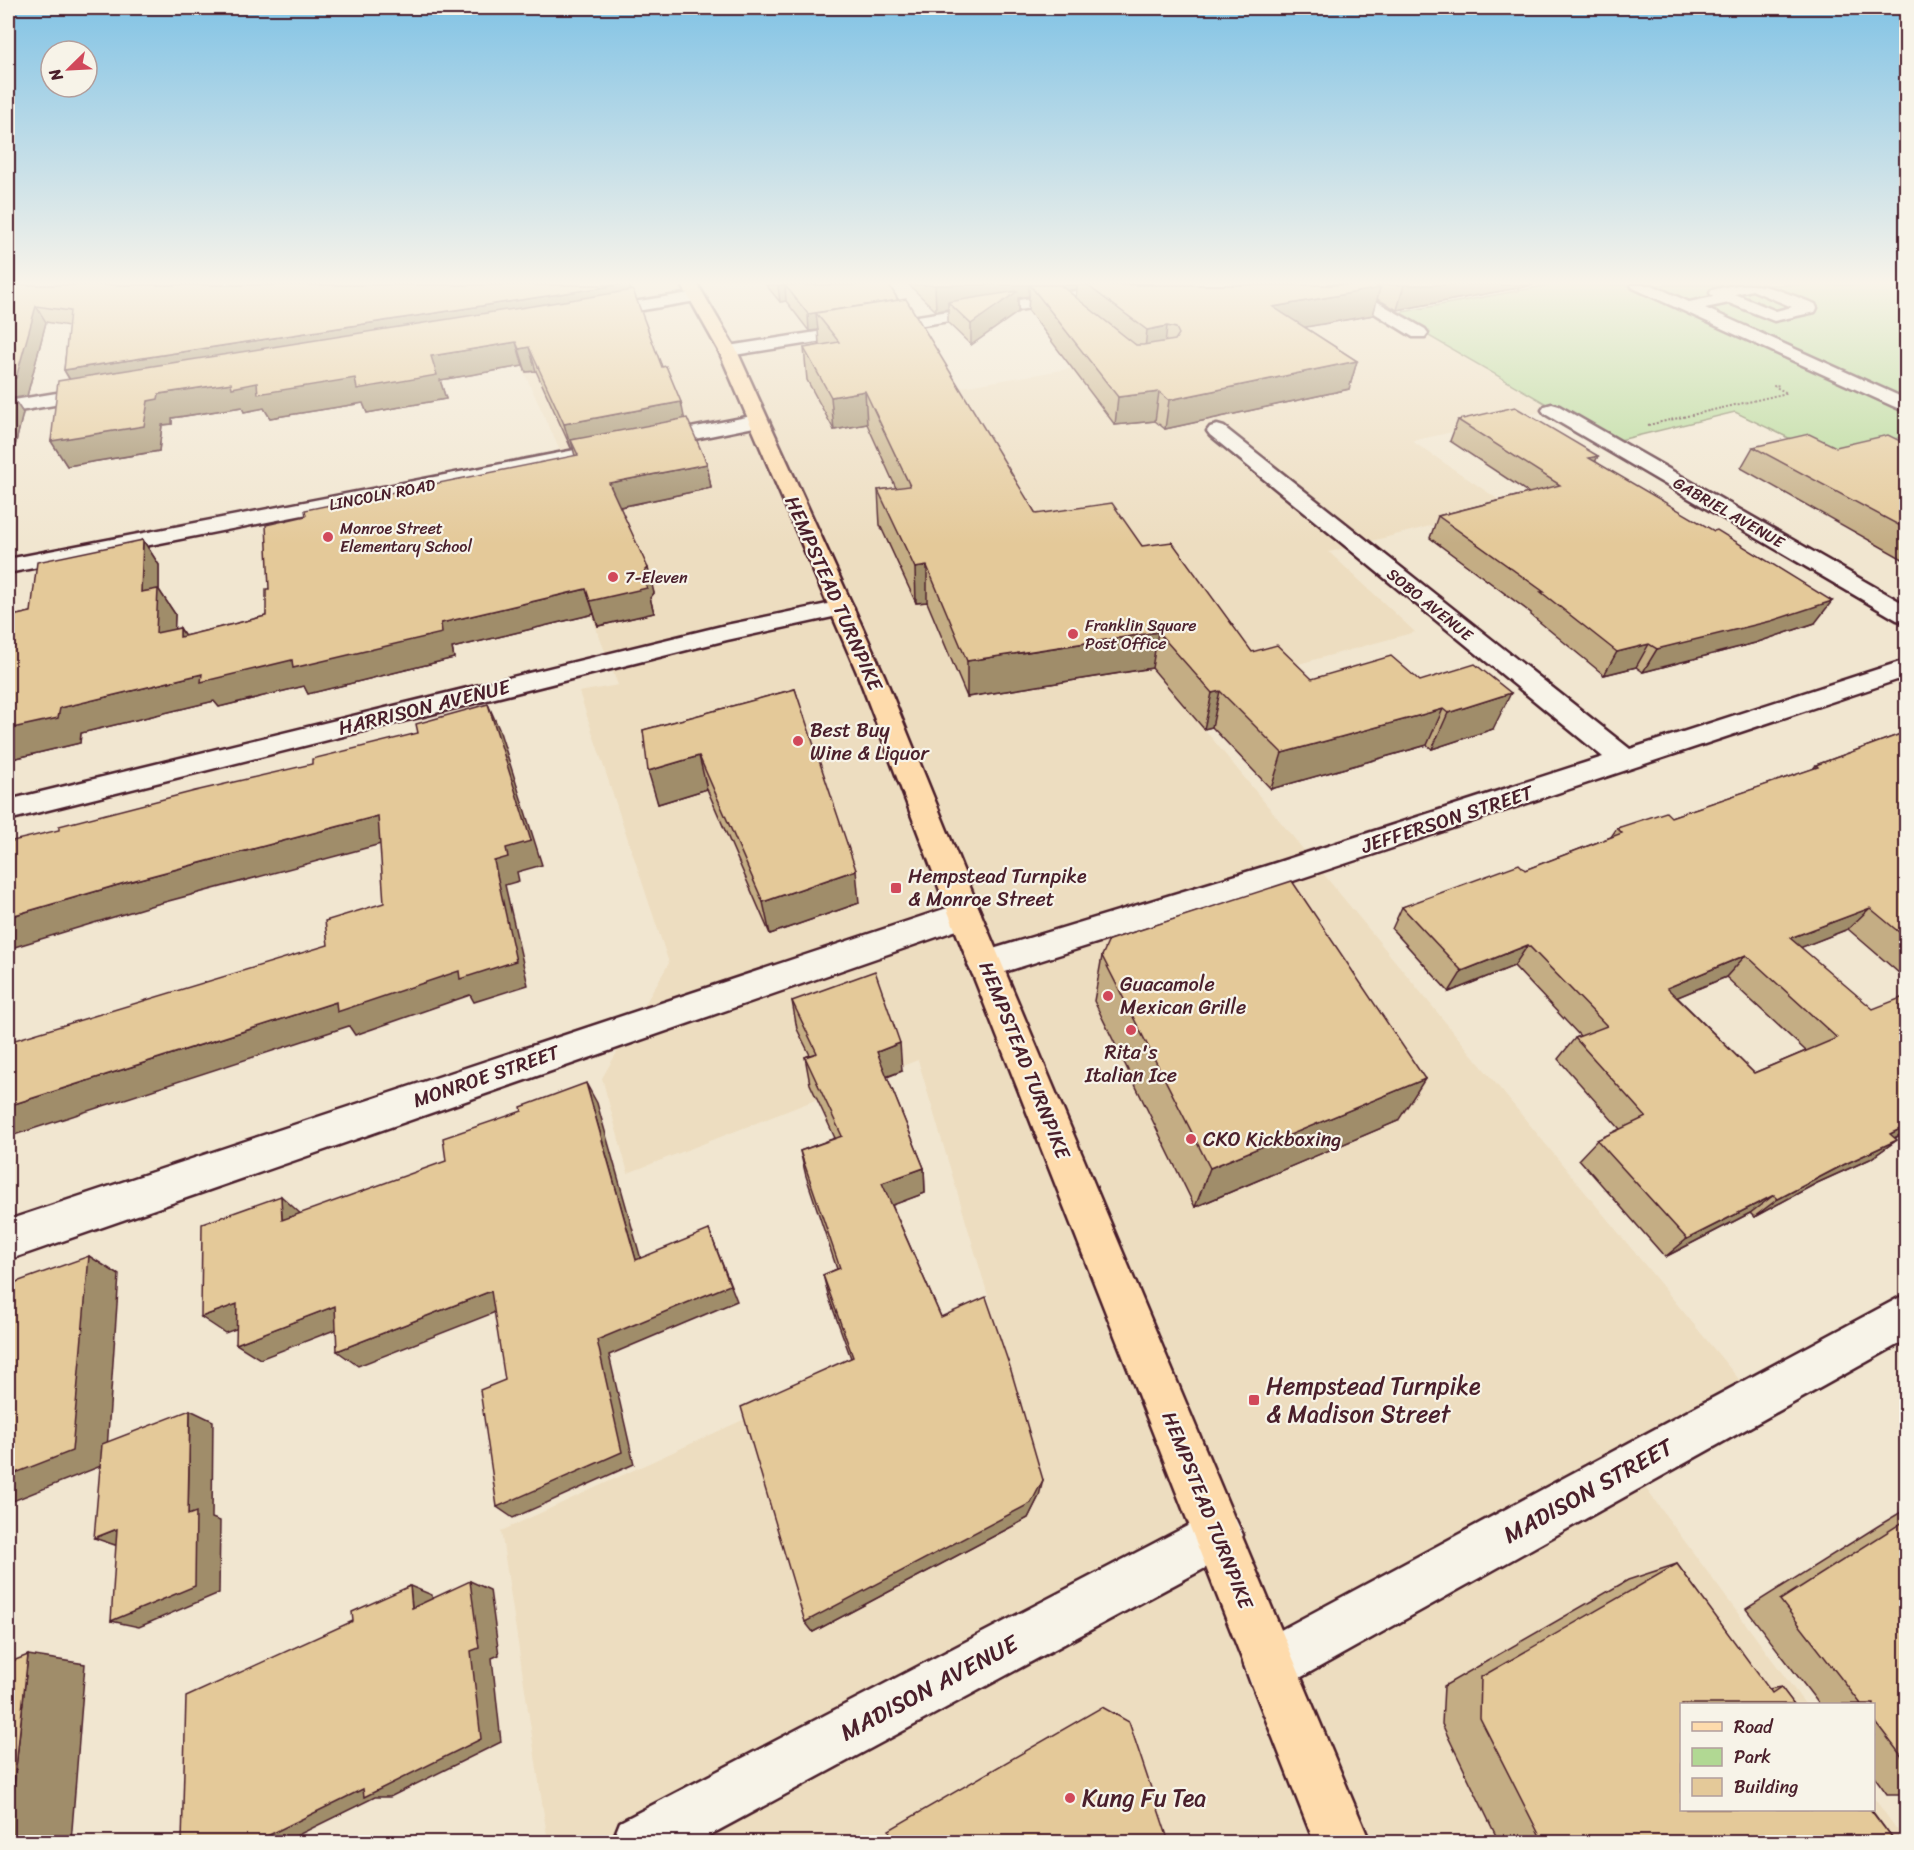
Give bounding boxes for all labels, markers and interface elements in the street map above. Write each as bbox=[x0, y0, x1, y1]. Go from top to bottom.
north arrow bbox=[39, 39, 99, 99]
text: N bbox=[40, 63, 72, 87]
street label: GABRIEL AVENUE bbox=[1667, 469, 1791, 557]
street label: LINCOLN ROAD bbox=[326, 470, 438, 519]
street label: HEMPSTEAD TURNPIKE bbox=[775, 490, 893, 698]
place label: Monroe Street Elementary School bbox=[340, 514, 472, 561]
marker: Monroe Street Elementary School bbox=[321, 530, 335, 544]
street label: SOBO AVENUE bbox=[1380, 560, 1480, 649]
place label: 7-Eleven bbox=[625, 563, 688, 592]
marker: 7-Eleven bbox=[606, 570, 620, 584]
place label: Franklin Square Post Office bbox=[1085, 611, 1196, 658]
marker: Franklin Square Post Office bbox=[1066, 627, 1080, 641]
street label: HARRISON AVENUE bbox=[334, 669, 516, 746]
place label: Best Buy Wine & Liquor bbox=[810, 713, 930, 771]
marker: Best Buy Wine & Liquor bbox=[791, 734, 805, 748]
street label: JEFFERSON STREET bbox=[1356, 775, 1539, 864]
place label: Hempstead Turnpike & Monroe Street bbox=[908, 859, 1087, 917]
marker: Hempstead Turnpike & Monroe Street bbox=[889, 881, 903, 895]
street label: HEMPSTEAD TURNPIKE bbox=[969, 956, 1081, 1166]
place label: Guacamole Mexican Grille bbox=[1120, 967, 1246, 1025]
marker: Guacamole Mexican Grille bbox=[1101, 989, 1115, 1003]
marker: Rita's Italian Ice bbox=[1124, 1023, 1138, 1037]
street label: MONROE STREET bbox=[408, 1034, 566, 1118]
place label: Rita's Italian Ice bbox=[1084, 1035, 1177, 1093]
place label: CKO Kickboxing bbox=[1203, 1122, 1341, 1157]
marker: CKO Kickboxing bbox=[1184, 1132, 1198, 1146]
place label: Hempstead Turnpike & Madison Street bbox=[1266, 1365, 1481, 1435]
marker: Hempstead Turnpike & Madison Street bbox=[1247, 1393, 1261, 1407]
street label: HEMPSTEAD TURNPIKE bbox=[1152, 1406, 1264, 1616]
street label: MADISON STREET bbox=[1495, 1426, 1682, 1555]
street label: MADISON AVENUE bbox=[832, 1622, 1027, 1753]
legend bbox=[1680, 1703, 1875, 1811]
text: Road bbox=[1734, 1711, 1774, 1743]
text: Park bbox=[1734, 1741, 1771, 1773]
text: Building bbox=[1734, 1771, 1798, 1803]
place label: Kung Fu Tea bbox=[1082, 1777, 1206, 1819]
marker: Kung Fu Tea bbox=[1063, 1791, 1077, 1805]

